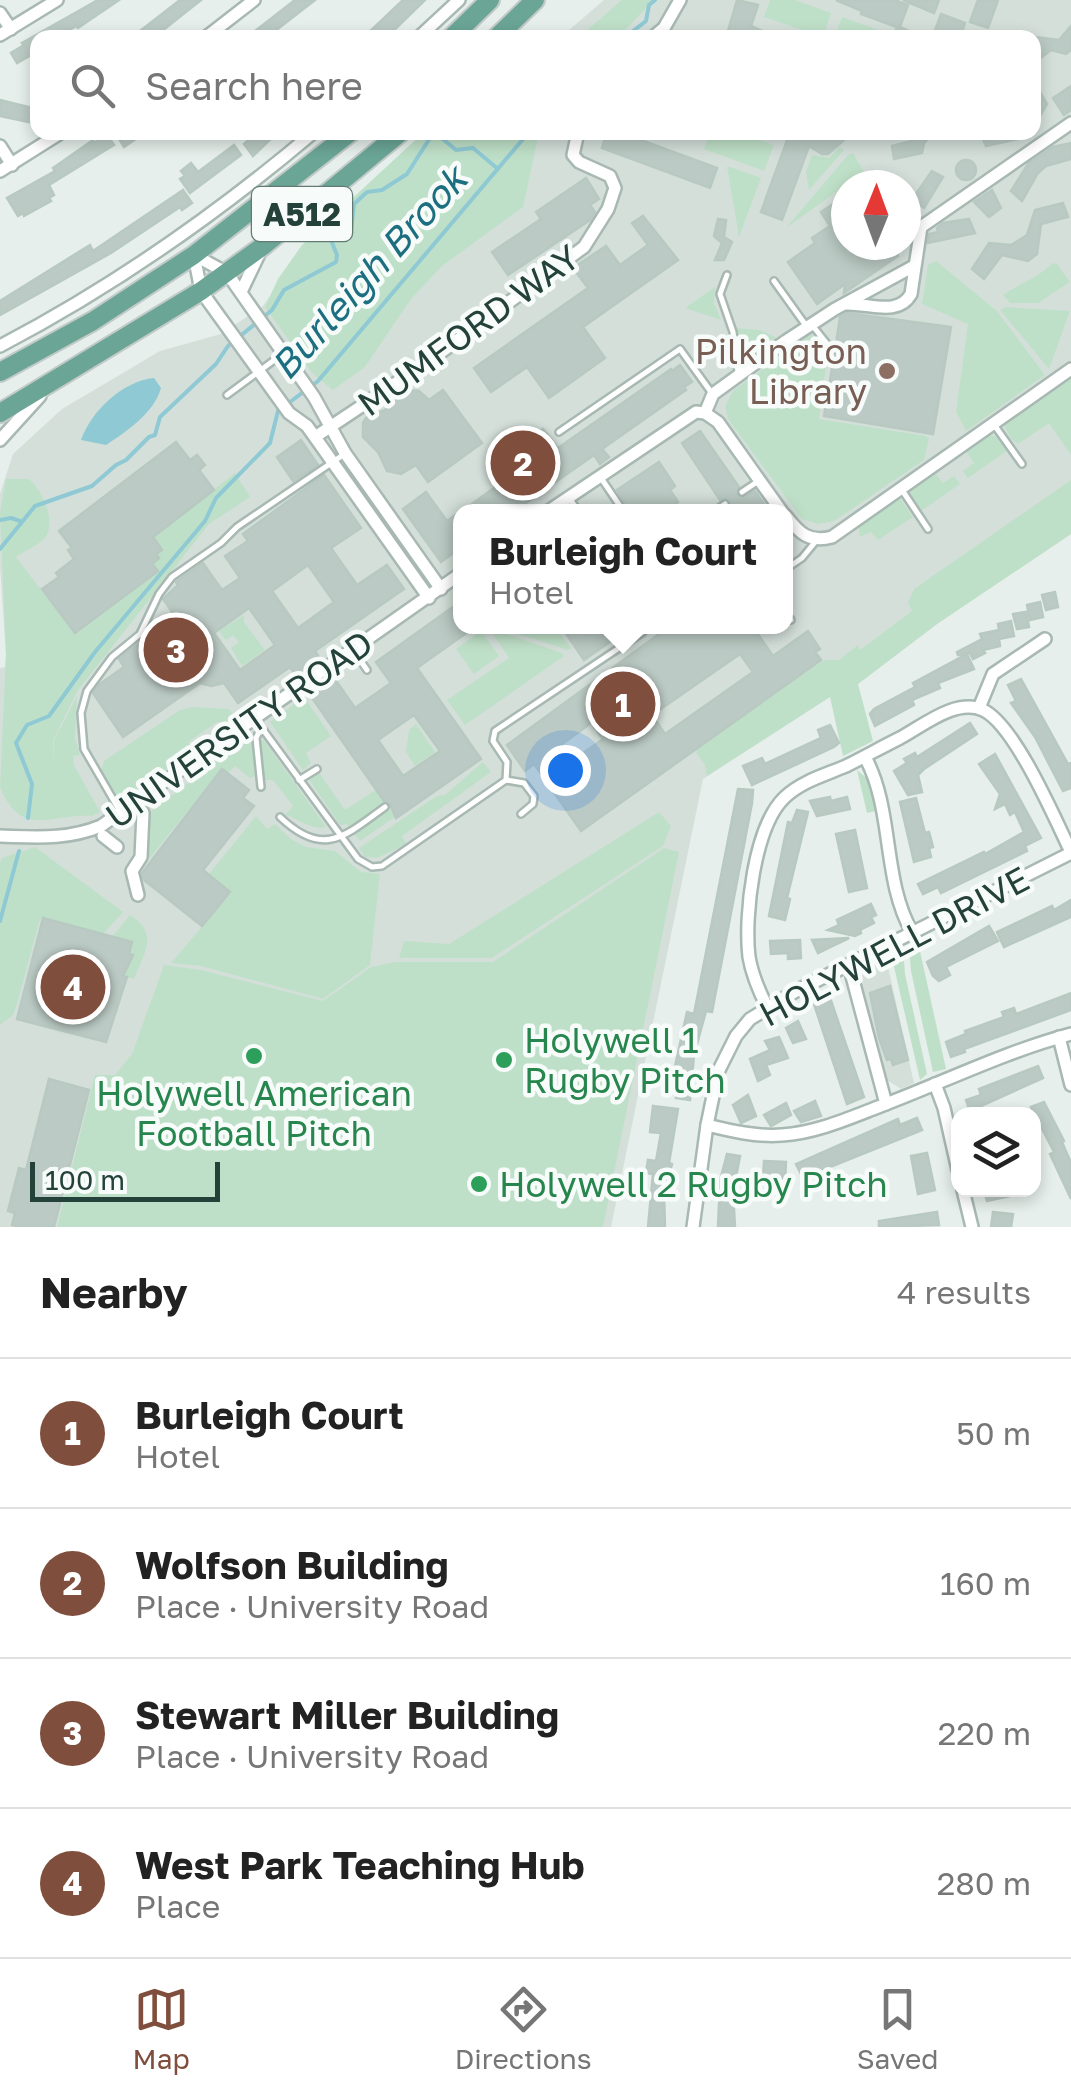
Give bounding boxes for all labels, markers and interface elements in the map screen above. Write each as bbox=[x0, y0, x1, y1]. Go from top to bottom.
search box bbox=[30, 30, 1041, 140]
icon: search bbox=[65, 58, 120, 113]
text: Search here bbox=[145, 63, 363, 108]
water label: Burleigh Brook bbox=[261, 154, 478, 388]
north arrow bbox=[831, 170, 921, 260]
road number: A512 bbox=[252, 187, 352, 241]
street label: MUMFORD WAY bbox=[349, 235, 587, 424]
place label: Pilkington Library bbox=[695, 330, 867, 412]
marker: Pilkington Library bbox=[876, 360, 898, 382]
pin: 2 bbox=[490, 426, 556, 500]
popup bbox=[453, 504, 793, 634]
text: Burleigh Court bbox=[489, 528, 757, 573]
text: Hotel bbox=[489, 573, 574, 611]
pin: 3 bbox=[144, 612, 208, 688]
street label: UNIVERSITY ROAD bbox=[98, 621, 380, 837]
pin: 1 bbox=[590, 666, 656, 742]
your location bbox=[540, 745, 591, 796]
street label: HOLYWELL DRIVE bbox=[752, 857, 1036, 1035]
pin: 4 bbox=[40, 950, 106, 1024]
place label: Holywell 1 Rugby Pitch bbox=[524, 1019, 726, 1101]
marker: Holywell American Football Pitch bbox=[243, 1045, 265, 1067]
marker: Holywell 1 Rugby Pitch bbox=[493, 1049, 515, 1071]
place label: Holywell American Football Pitch bbox=[96, 1072, 412, 1154]
map controls bbox=[951, 1107, 1041, 1197]
button: layers bbox=[951, 1107, 1041, 1197]
scale bar bbox=[30, 1157, 220, 1202]
text: 100 m bbox=[45, 1163, 125, 1196]
place label: Holywell 2 Rugby Pitch bbox=[499, 1163, 888, 1205]
marker: Holywell 2 Rugby Pitch bbox=[468, 1173, 490, 1195]
text: Nearby bbox=[40, 1267, 188, 1317]
text: 4 results bbox=[897, 1273, 1031, 1311]
text: Burleigh Court bbox=[135, 1392, 404, 1437]
text: 1 bbox=[64, 1414, 81, 1452]
text: 50 m bbox=[956, 1414, 1031, 1452]
text: Hotel bbox=[135, 1437, 220, 1475]
text: Wolfson Building bbox=[135, 1542, 449, 1587]
text: 2 bbox=[63, 1564, 82, 1602]
text: 160 m bbox=[940, 1564, 1031, 1602]
text: Place · University Road bbox=[135, 1587, 489, 1625]
text: Stewart Miller Building bbox=[135, 1692, 559, 1737]
text: 3 bbox=[63, 1714, 82, 1752]
text: 220 m bbox=[938, 1714, 1031, 1752]
text: Place · University Road bbox=[135, 1737, 489, 1775]
text: West Park Teaching Hub bbox=[135, 1842, 585, 1887]
text: 4 bbox=[62, 1864, 83, 1902]
text: 280 m bbox=[937, 1864, 1031, 1902]
text: Place bbox=[135, 1887, 220, 1925]
tab: Map bbox=[133, 1982, 190, 2075]
tab: Directions bbox=[455, 1982, 592, 2075]
tab: Saved bbox=[857, 1982, 938, 2075]

